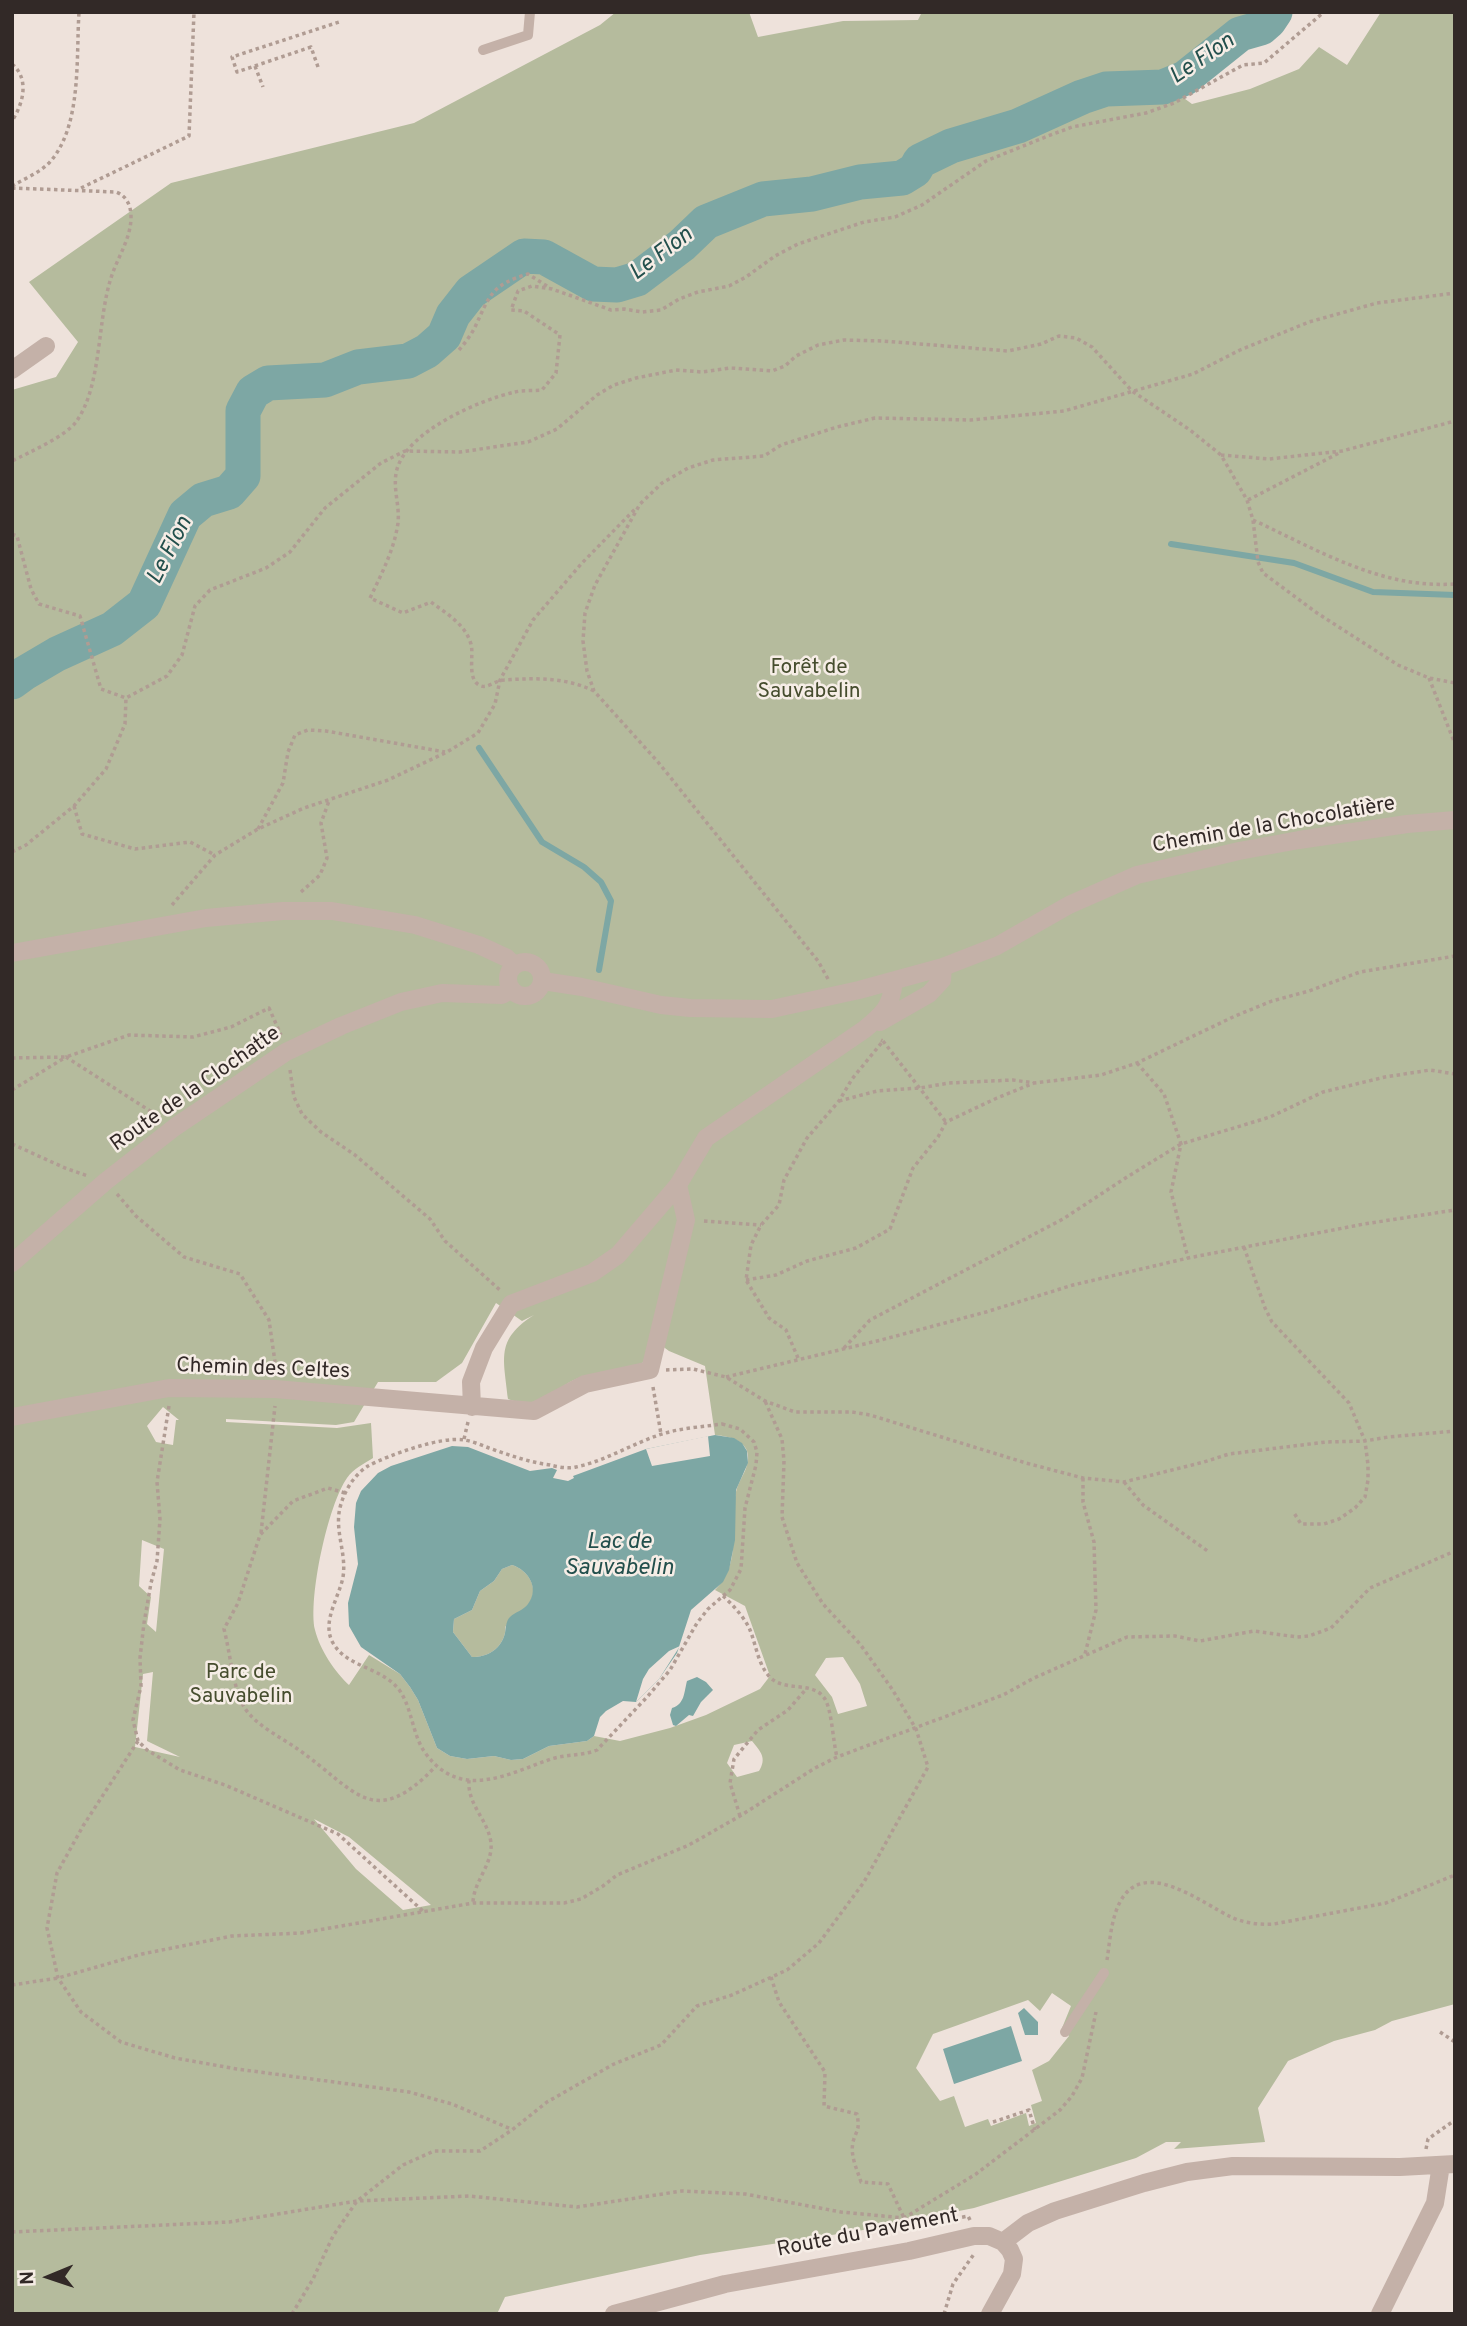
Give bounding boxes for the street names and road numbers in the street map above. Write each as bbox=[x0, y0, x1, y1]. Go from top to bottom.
street label: Chemin de la Chocolatière bbox=[1151, 792, 1397, 860]
street label: Route de la Clochatte bbox=[106, 1022, 286, 1158]
street label: Chemin des Celtes bbox=[176, 1354, 350, 1386]
street label: Route du Pavement bbox=[775, 2204, 961, 2264]

